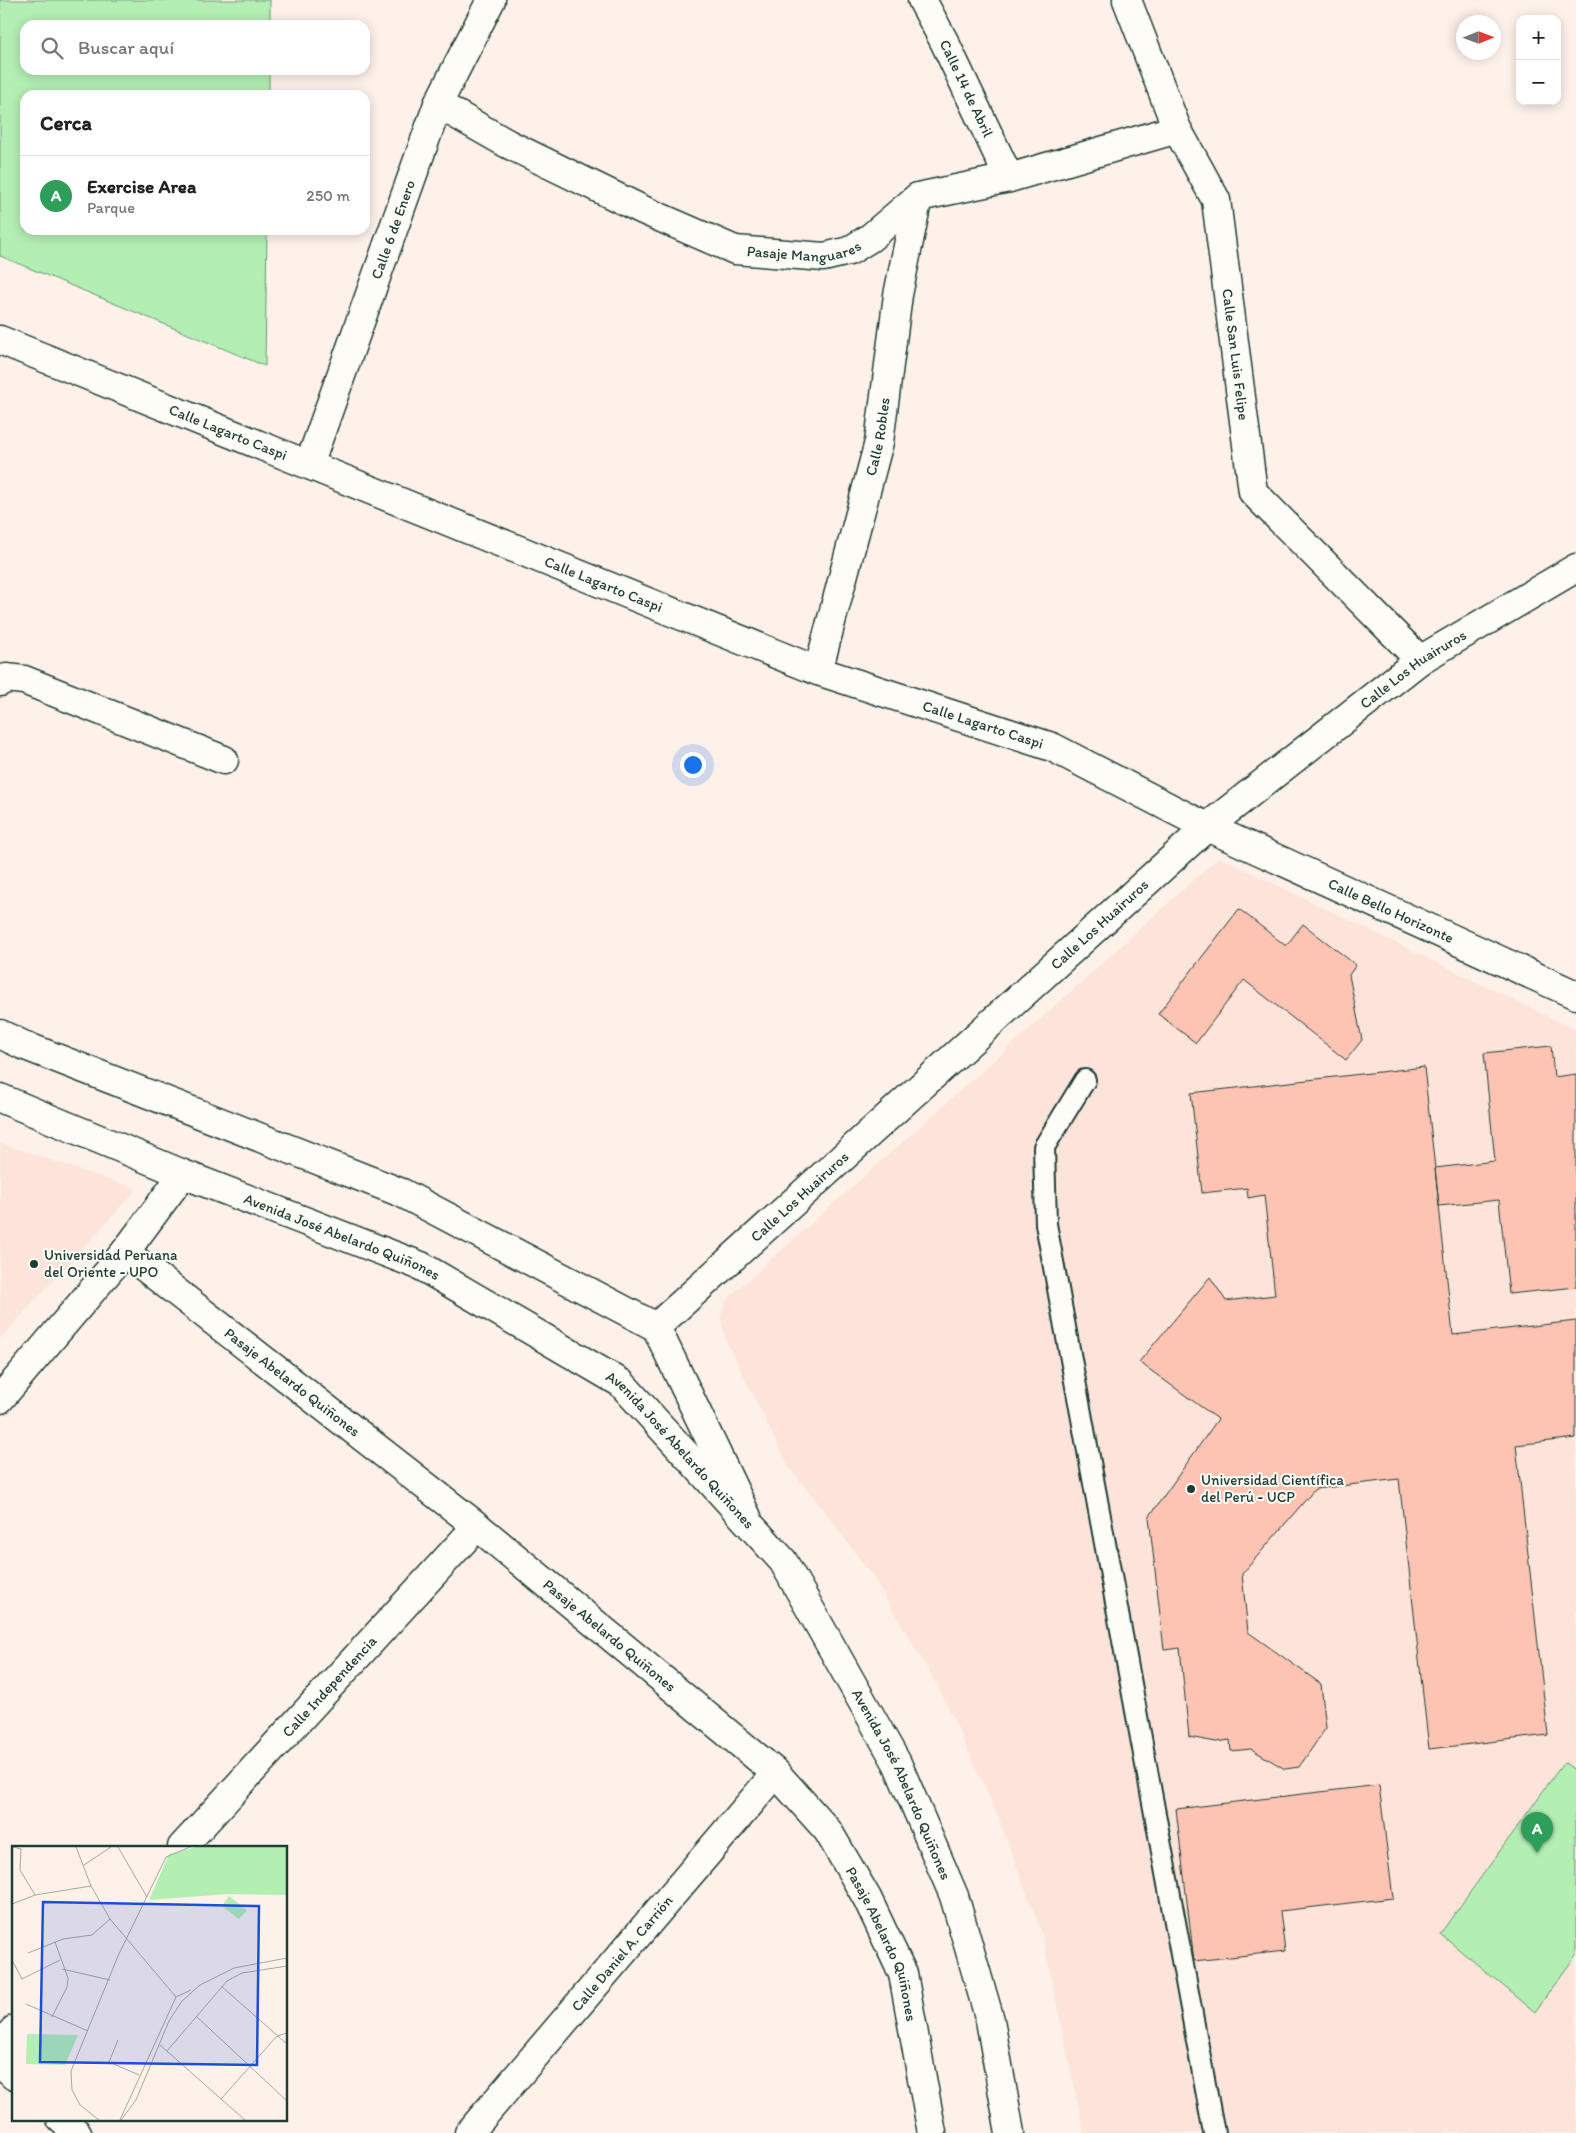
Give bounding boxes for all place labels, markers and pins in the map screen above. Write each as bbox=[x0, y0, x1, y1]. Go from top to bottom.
place label: Universidad Peruana del Oriente - UPO bbox=[44, 1246, 178, 1281]
marker: Universidad Peruana del Oriente - UPO bbox=[28, 1258, 40, 1270]
place label: Universidad Científica del Perú - UCP bbox=[1201, 1471, 1344, 1506]
marker: Universidad Científica del Perú - UCP bbox=[1185, 1483, 1197, 1495]
pin: A bbox=[1521, 1812, 1553, 1853]

